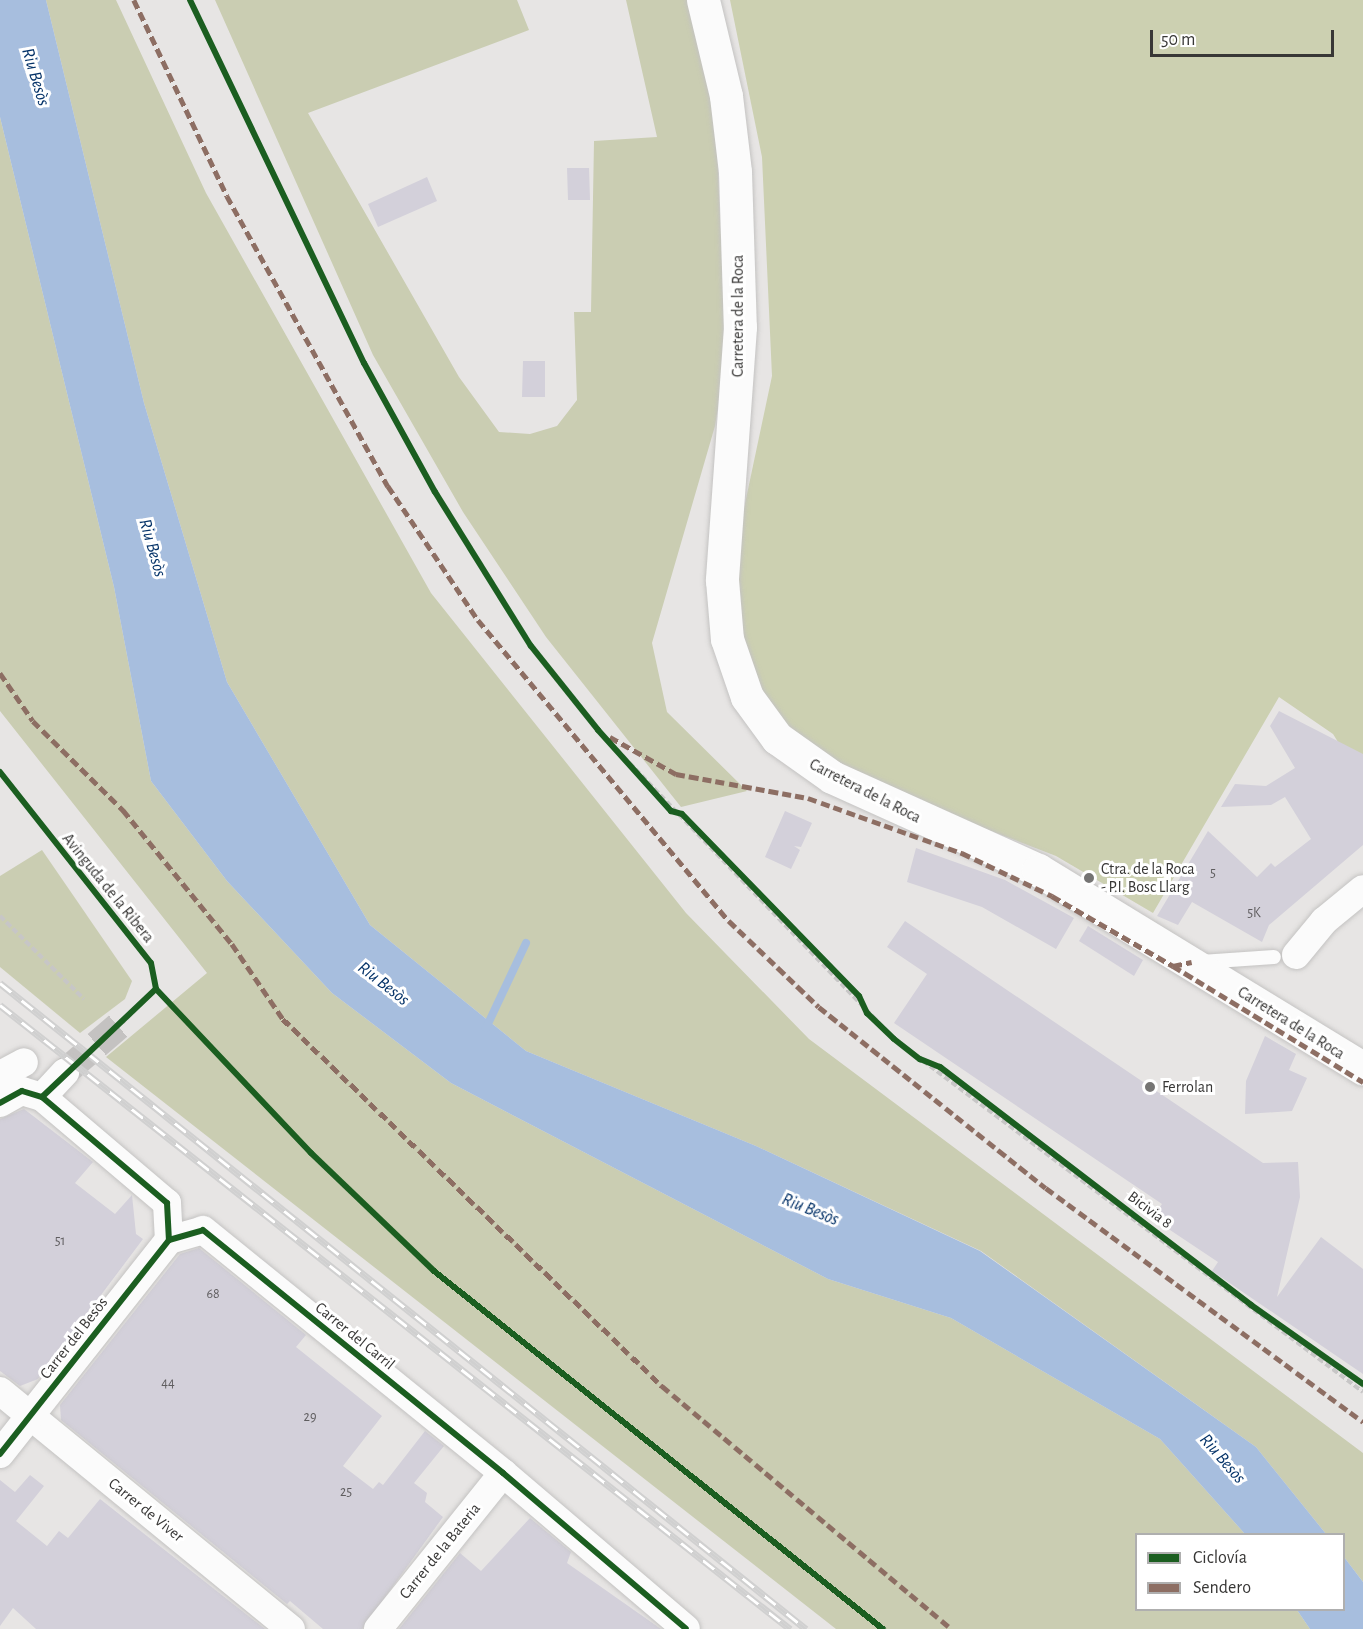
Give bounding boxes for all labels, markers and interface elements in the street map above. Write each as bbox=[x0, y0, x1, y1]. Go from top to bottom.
scale bar bbox=[1153, 18, 1338, 56]
text: 50 m bbox=[1161, 31, 1195, 49]
water label: Riu Besòs bbox=[16, 46, 54, 108]
street label: Carretera de la Roca bbox=[728, 255, 748, 377]
water label: Riu Besòs bbox=[133, 517, 171, 579]
street label: Carretera de la Roca bbox=[806, 755, 924, 827]
street label: Avinguda de la Ribera bbox=[58, 829, 158, 947]
place label: Ctra. de la Roca - P.I. Bosc Llarg bbox=[1101, 859, 1195, 897]
house number: 5 bbox=[1210, 865, 1216, 881]
marker: Ctra. de la Roca - P.I. Bosc Llarg bbox=[1082, 871, 1096, 885]
house number: 5K bbox=[1247, 905, 1261, 921]
water label: Riu Besòs bbox=[353, 957, 413, 1011]
street label: Carretera de la Roca bbox=[1234, 982, 1348, 1064]
place label: Ferrolan bbox=[1162, 1077, 1213, 1097]
marker: Ferrolan bbox=[1143, 1080, 1157, 1094]
street label: Bicivia 8 bbox=[1124, 1187, 1176, 1233]
water label: Riu Besòs bbox=[779, 1189, 841, 1231]
house number: 51 bbox=[55, 1233, 65, 1249]
house number: 68 bbox=[206, 1286, 220, 1302]
street label: Carrer del Besòs bbox=[36, 1293, 112, 1383]
street label: Carrer del Carril bbox=[311, 1298, 399, 1374]
house number: 44 bbox=[161, 1375, 175, 1391]
house number: 29 bbox=[304, 1409, 316, 1425]
water label: Riu Besòs bbox=[1194, 1430, 1250, 1488]
street label: Carrer de Viver bbox=[104, 1474, 188, 1546]
house number: 25 bbox=[340, 1484, 352, 1500]
street label: Carrer de la Bateria bbox=[395, 1499, 485, 1603]
legend bbox=[1135, 1533, 1345, 1611]
text: Ciclovía bbox=[1193, 1549, 1247, 1567]
text: Sendero bbox=[1193, 1579, 1251, 1597]

